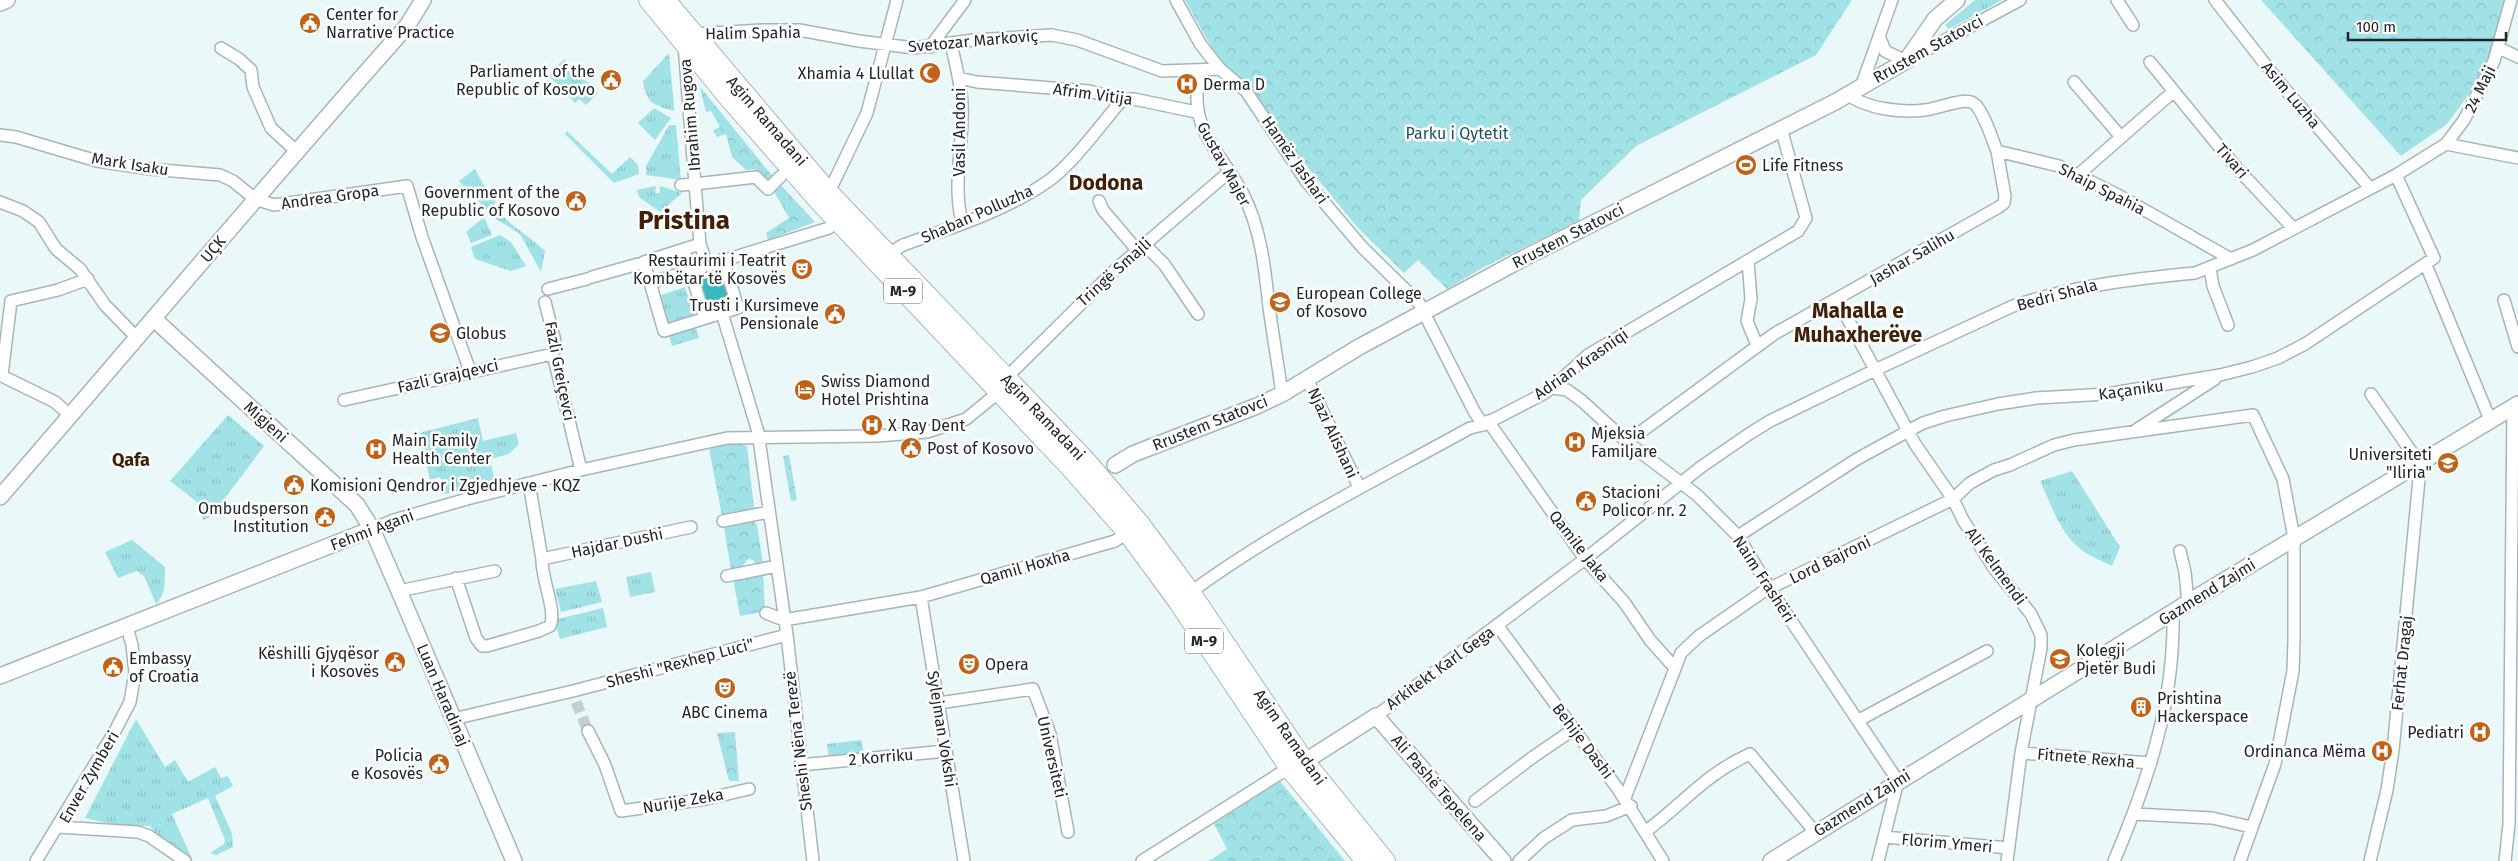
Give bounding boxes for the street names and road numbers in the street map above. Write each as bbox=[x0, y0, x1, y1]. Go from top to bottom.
street label: Rrustem Statovci bbox=[1870, 11, 1986, 87]
street label: Halim Spahia bbox=[705, 23, 801, 43]
street label: Svetozar Markoviç bbox=[907, 26, 1039, 57]
street label: Ibrahim Rugova bbox=[676, 58, 704, 172]
street label: Asim Luzha bbox=[2258, 58, 2324, 132]
street label: 24 Maji bbox=[2460, 62, 2500, 116]
street label: Agim Ramadani bbox=[723, 72, 811, 170]
street label: Afrim Vitija bbox=[1052, 79, 1134, 109]
street label: Vasil Andoni bbox=[950, 87, 969, 177]
street label: Hamëz Jashari bbox=[1258, 112, 1332, 208]
street label: Gustav Majer bbox=[1193, 119, 1255, 210]
street label: Tivari bbox=[2212, 140, 2252, 182]
street label: Mark Isaku bbox=[90, 149, 170, 179]
street label: Shaip Spahia bbox=[2056, 159, 2148, 219]
street label: Andrea Gropa bbox=[280, 181, 380, 213]
street label: Shaban Polluzha bbox=[918, 181, 1036, 247]
street label: Rrustem Statovci bbox=[1509, 200, 1627, 272]
street label: Jashar Salihu bbox=[1866, 225, 1958, 289]
street label: UÇK bbox=[196, 231, 231, 267]
street label: Tringë Smajli bbox=[1073, 234, 1155, 310]
street label: Bedri Shala bbox=[2015, 275, 2099, 315]
road number: M-9 bbox=[884, 278, 922, 304]
street label: Fazli Greiçevci bbox=[540, 320, 579, 423]
street label: Adrian Krasniqi bbox=[1530, 324, 1632, 404]
street label: Fazli Grajqevci bbox=[396, 355, 500, 397]
street label: Agim Ramadani bbox=[997, 370, 1089, 464]
street label: Kaçaniku bbox=[2097, 376, 2165, 405]
street label: Njazi Alishani bbox=[1304, 385, 1362, 481]
street label: Rrustem Statovci bbox=[1150, 391, 1270, 455]
street label: Migjeni bbox=[240, 397, 292, 447]
street label: Fehmi Agani bbox=[328, 505, 416, 555]
street label: Qamile Jaka bbox=[1545, 506, 1613, 586]
street label: Hajdar Dushi bbox=[569, 524, 665, 562]
street label: Ali Kelmendi bbox=[1962, 524, 2030, 608]
street label: Naim Frashëri bbox=[1729, 532, 1799, 626]
street label: Lord Bajroni bbox=[1786, 532, 1874, 588]
street label: Qamil Hoxha bbox=[978, 545, 1072, 589]
street label: Gazmend Zajmi bbox=[2155, 555, 2259, 629]
street label: Ferhat Dragaj bbox=[2388, 614, 2416, 712]
street label: Arkitekt Karl Gega bbox=[1382, 622, 1498, 714]
road number: M-9 bbox=[1185, 628, 1223, 654]
street label: Sheshi "Rexhep Luci" bbox=[604, 634, 756, 692]
street label: Luan Haradinaj bbox=[413, 641, 473, 749]
street label: Sylejman Vokshi bbox=[923, 669, 961, 789]
street label: Sheshi Nëna Terezë bbox=[780, 670, 816, 812]
street label: Agim Ramadani bbox=[1250, 685, 1330, 789]
street label: Behije Dashi bbox=[1548, 699, 1618, 783]
street label: Universiteti bbox=[1033, 714, 1071, 800]
street label: Enver Zymberi bbox=[55, 728, 123, 826]
street label: Ali Pashë Tepelena bbox=[1388, 731, 1490, 845]
street label: Fitnete Rexha bbox=[2036, 744, 2136, 772]
street label: 2 Korriku bbox=[848, 745, 914, 769]
street label: Gazmend Zajmi bbox=[1810, 766, 1914, 840]
street label: Nurije Zeka bbox=[641, 785, 725, 817]
street label: Florim Ymeri bbox=[1901, 830, 1993, 856]

